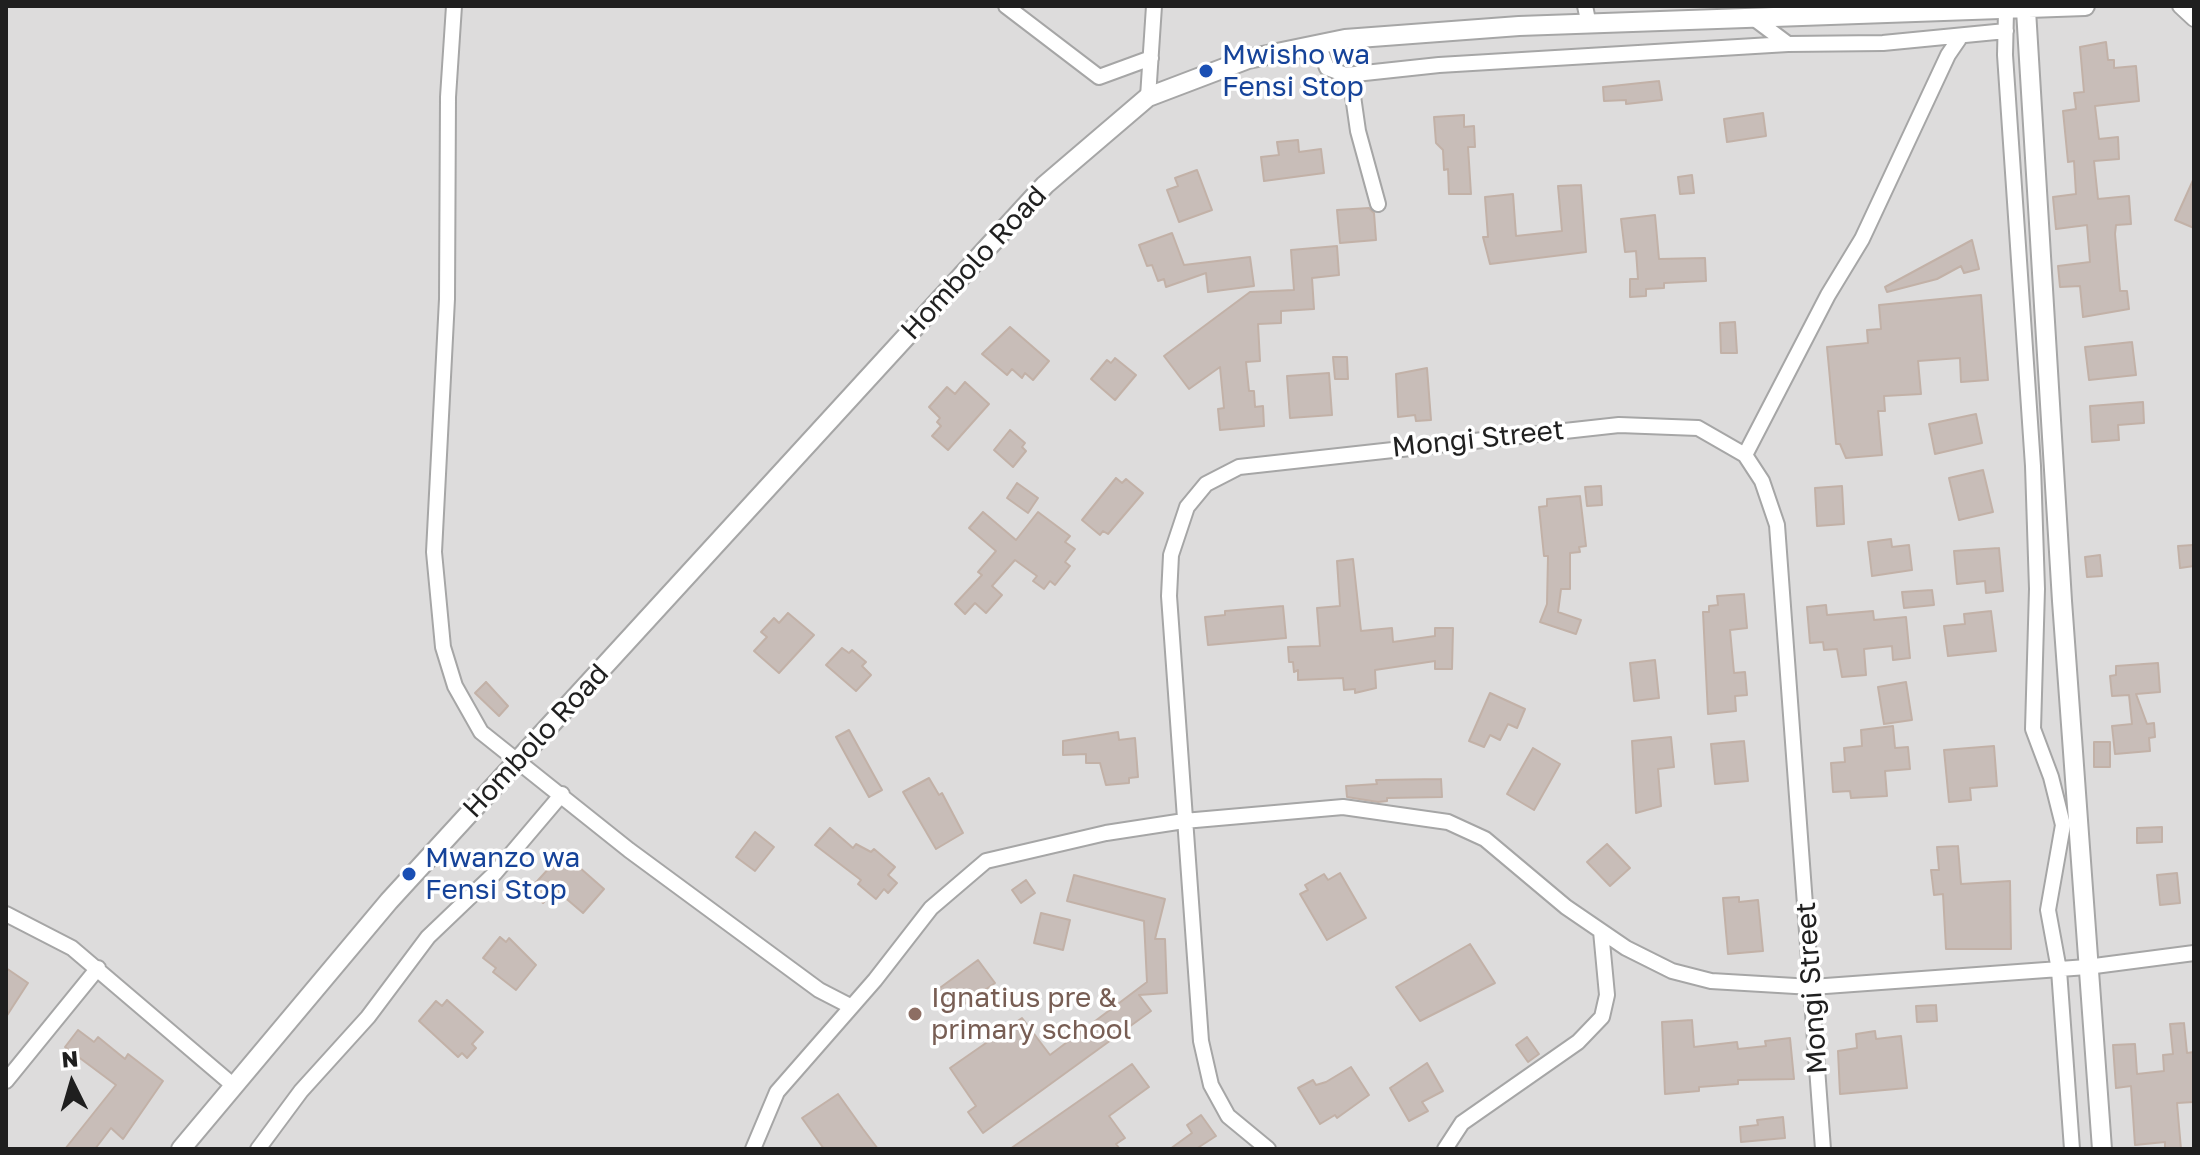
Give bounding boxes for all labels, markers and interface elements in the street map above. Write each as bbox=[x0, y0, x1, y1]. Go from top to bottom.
place label: Mwisho wa Fensi Stop bbox=[1222, 38, 1370, 104]
marker: Mwisho wa Fensi Stop bbox=[1197, 62, 1215, 80]
street label: Hombolo Road bbox=[894, 179, 1054, 347]
street label: Mongi Street bbox=[1390, 413, 1566, 465]
street label: Hombolo Road bbox=[456, 657, 616, 825]
place label: Mwanzo wa Fensi Stop bbox=[425, 841, 580, 907]
marker: Mwanzo wa Fensi Stop bbox=[400, 865, 418, 883]
street label: Mongi Street bbox=[1789, 901, 1835, 1075]
place label: Ignatius pre & primary school bbox=[931, 981, 1132, 1047]
marker: Ignatius pre & primary school bbox=[906, 1005, 924, 1023]
north arrow bbox=[32, 1043, 112, 1123]
text: N bbox=[60, 1044, 79, 1073]

